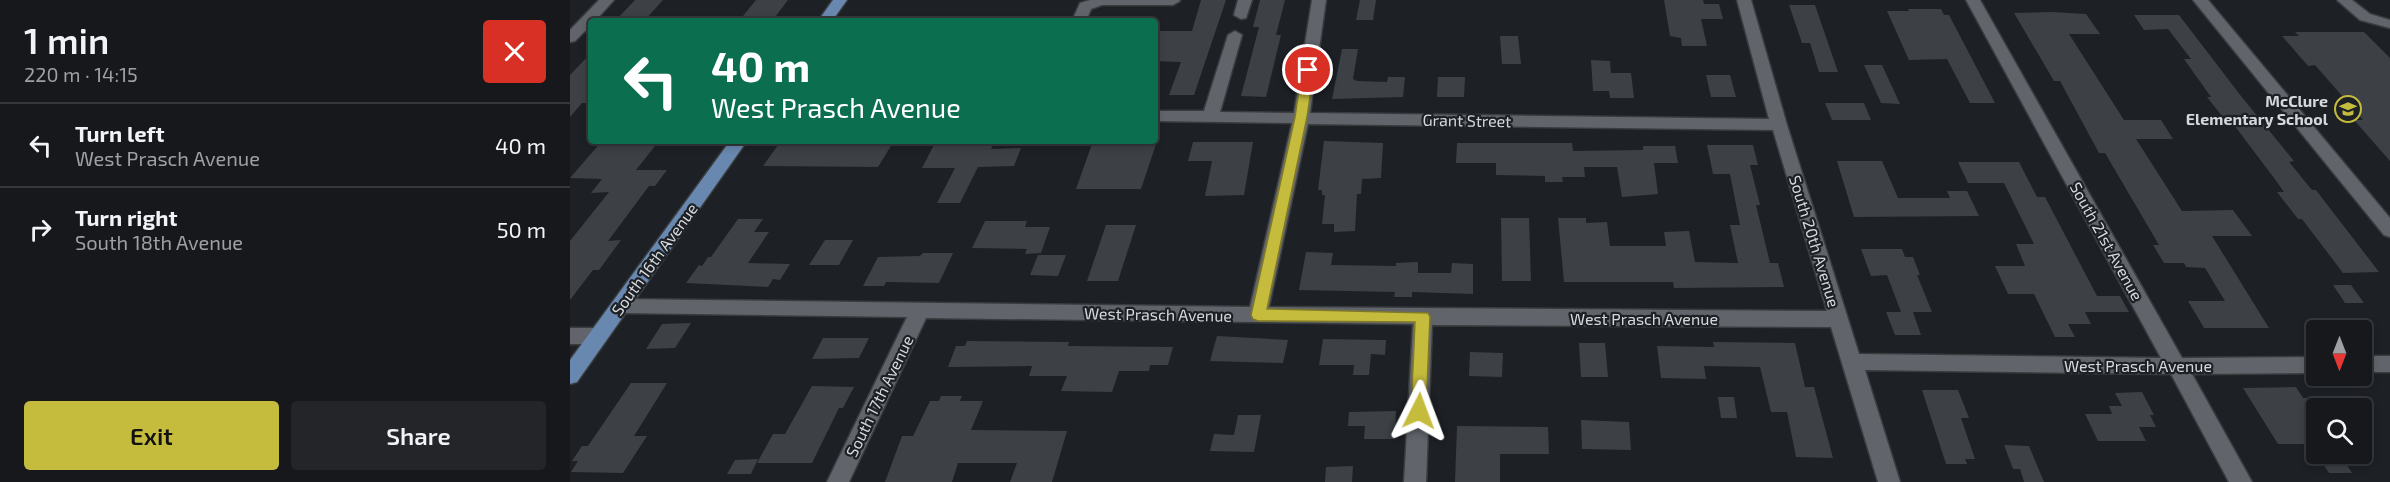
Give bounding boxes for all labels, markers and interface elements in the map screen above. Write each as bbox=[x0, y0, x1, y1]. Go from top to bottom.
text: 1 min bbox=[24, 18, 109, 61]
button: close bbox=[483, 20, 546, 83]
text: 40 m bbox=[711, 40, 810, 90]
icon: left bbox=[612, 42, 690, 120]
pin bbox=[1282, 44, 1333, 95]
icon: arrive bbox=[1291, 53, 1324, 86]
text: 220 m · 14:15 bbox=[24, 62, 138, 86]
text: West Prasch Avenue bbox=[711, 91, 961, 123]
place label: McClure Elementary School bbox=[2186, 91, 2329, 129]
school or university icon: McClure Elementary School bbox=[2333, 94, 2363, 124]
street label: Grant Street bbox=[1422, 110, 1512, 130]
text: Turn left bbox=[75, 120, 164, 146]
icon: left bbox=[24, 129, 57, 162]
text: 40 m bbox=[495, 132, 546, 158]
text: West Prasch Avenue bbox=[75, 146, 260, 170]
street label: South 20th Avenue bbox=[1786, 173, 1844, 309]
street label: South 21st Avenue bbox=[2067, 178, 2147, 304]
street label: South 16th Avenue bbox=[607, 199, 701, 319]
text: Turn right bbox=[75, 204, 177, 230]
icon: right bbox=[24, 213, 57, 246]
text: 50 m bbox=[497, 216, 546, 242]
text: South 18th Avenue bbox=[75, 230, 243, 254]
street label: West Prasch Avenue bbox=[1084, 303, 1232, 325]
street label: West Prasch Avenue bbox=[1570, 309, 1718, 328]
north arrow bbox=[2306, 320, 2372, 386]
map controls bbox=[2306, 320, 2372, 464]
street label: South 17th Avenue bbox=[841, 332, 917, 460]
street label: West Prasch Avenue bbox=[2064, 356, 2212, 375]
position arrow bbox=[1387, 379, 1451, 443]
button: search bbox=[2306, 398, 2372, 464]
button: Exit bbox=[24, 401, 279, 470]
button: Share bbox=[291, 401, 546, 470]

